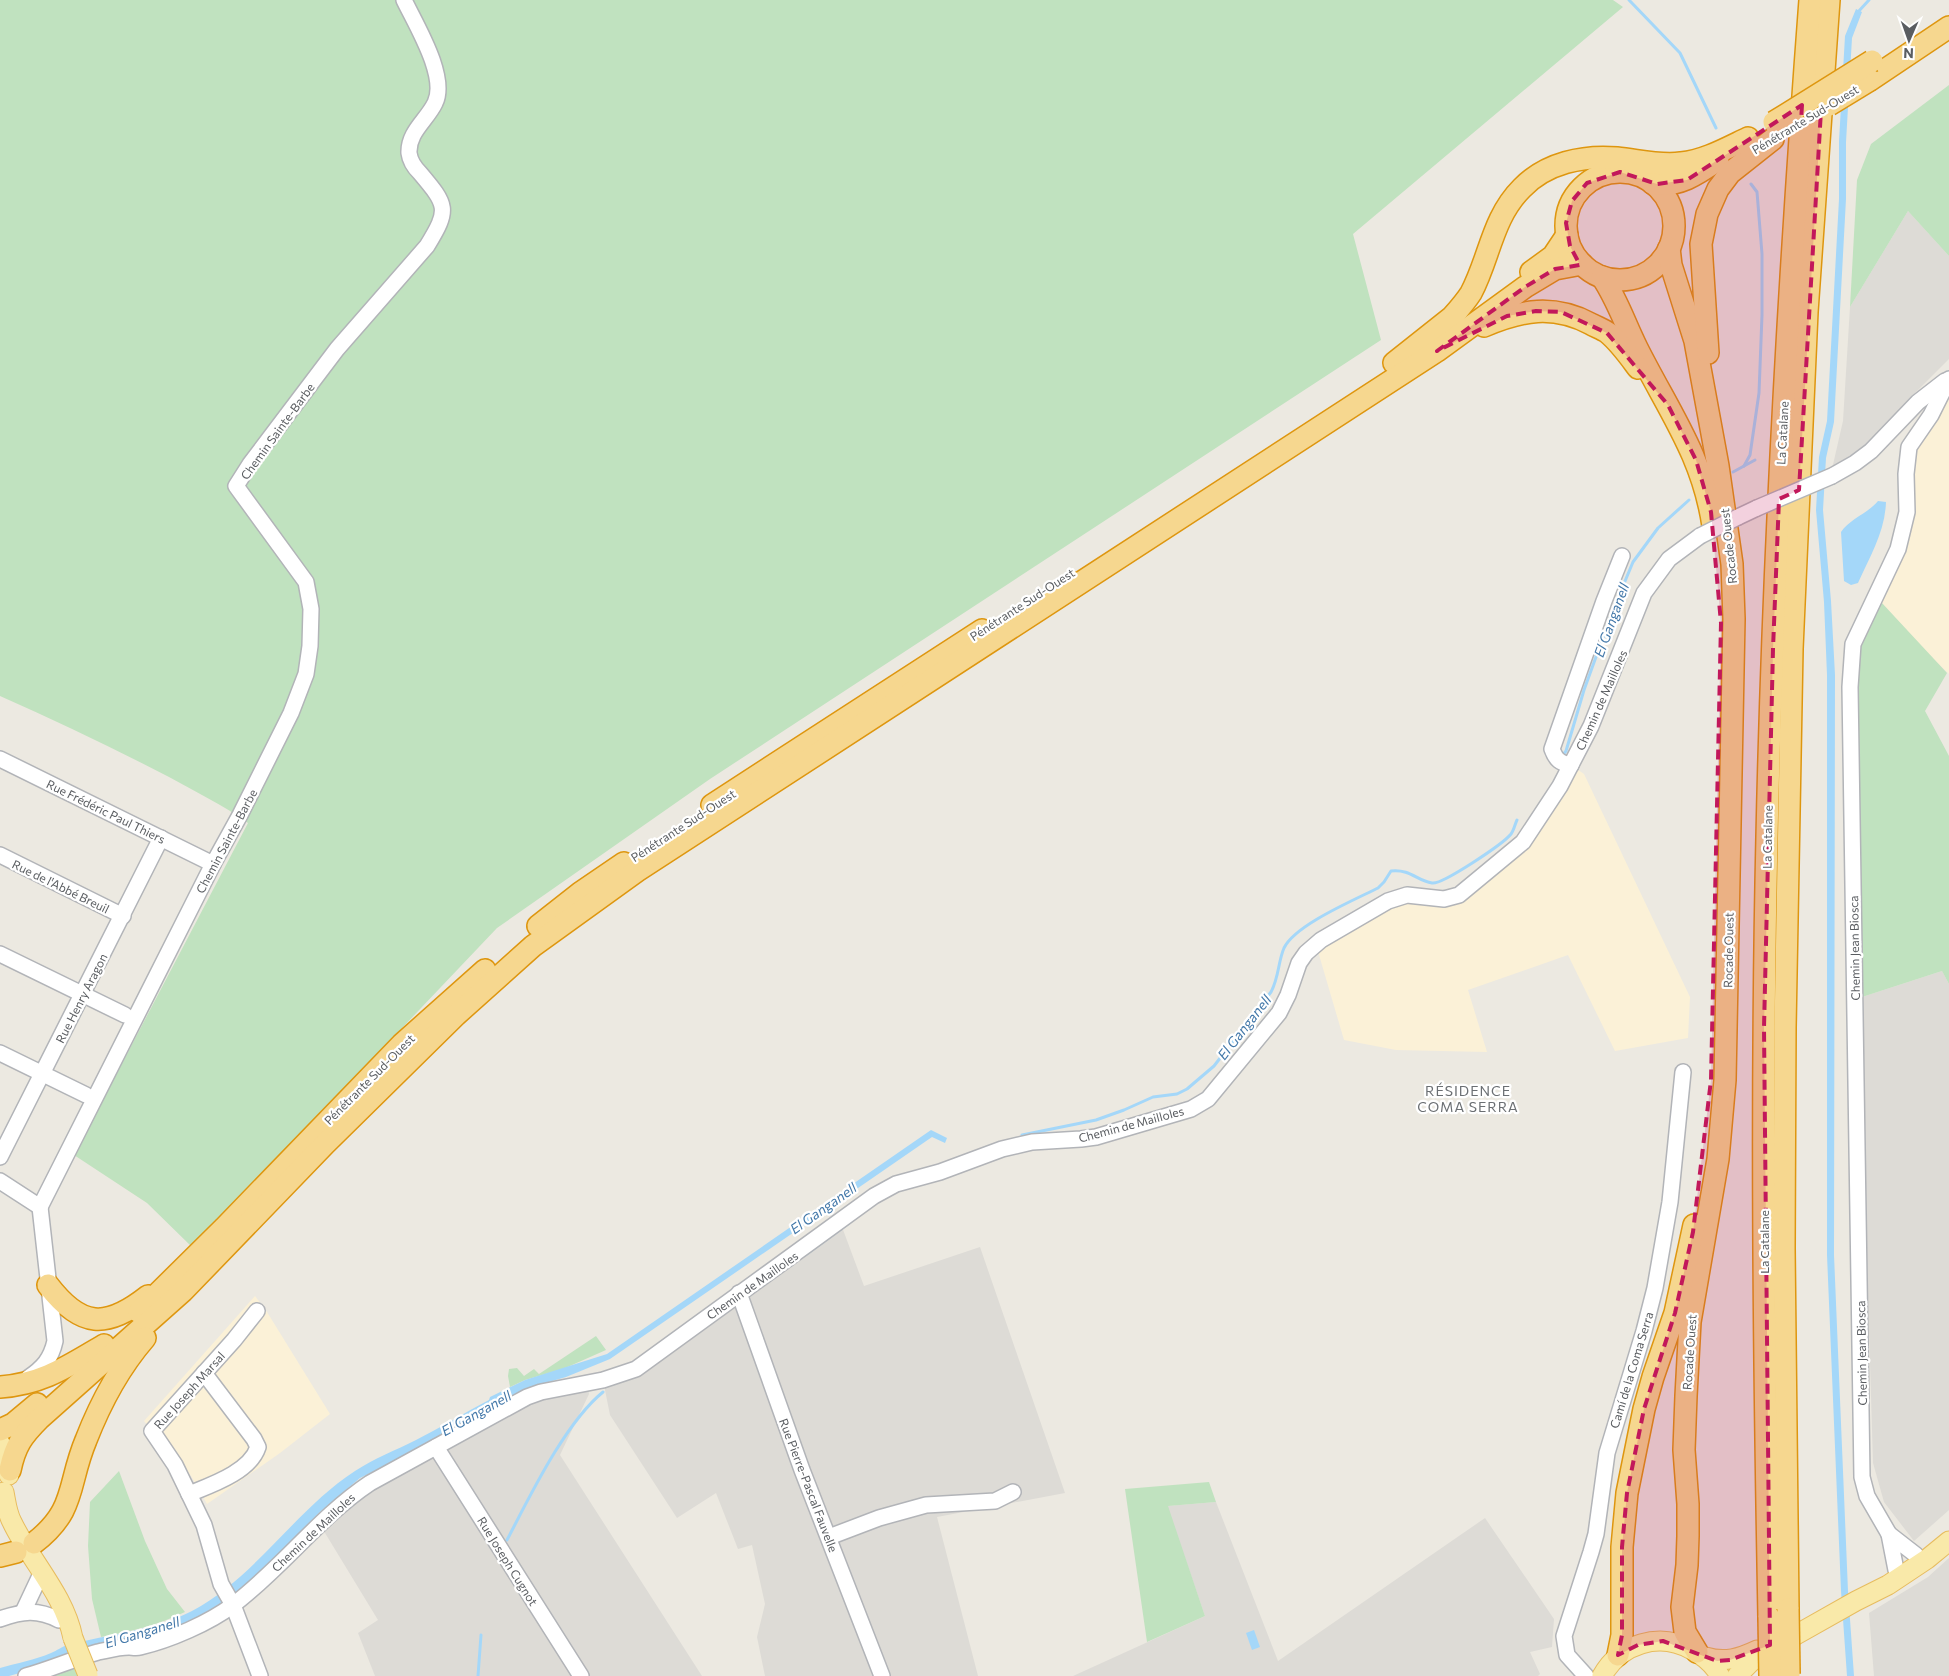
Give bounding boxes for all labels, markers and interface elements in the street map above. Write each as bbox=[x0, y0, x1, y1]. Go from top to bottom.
north arrow bbox=[1884, 15, 1934, 65]
text: N bbox=[1903, 45, 1914, 62]
street label: Pénétrante Sud-Ouest bbox=[1749, 82, 1861, 156]
street label: Chemin Sainte-Barbe bbox=[237, 380, 317, 482]
street label: La Catalane bbox=[1773, 401, 1791, 465]
street label: Rocade Ouest bbox=[1717, 508, 1739, 584]
street label: Pénétrante Sud-Ouest bbox=[967, 565, 1077, 643]
water label: El Ganganell bbox=[1590, 580, 1632, 659]
street label: Chemin de Mailloles bbox=[1573, 648, 1629, 752]
street label: Rue Frédéric Paul Thiers bbox=[44, 776, 168, 846]
street label: Pénétrante Sud-Ouest bbox=[628, 786, 738, 864]
street label: Chemin Sainte-Barbe bbox=[193, 787, 259, 895]
street label: La Catalane bbox=[1759, 805, 1775, 869]
street label: Rue de l'Abbé Breuil bbox=[10, 856, 112, 916]
street label: Chemin Jean Biosca bbox=[1846, 895, 1863, 1001]
street label: Rocade Ouest bbox=[1720, 912, 1736, 988]
street label: Rue Henry Aragon bbox=[52, 951, 110, 1045]
water label: El Ganganell bbox=[1213, 991, 1275, 1063]
street label: Pénétrante Sud-Ouest bbox=[321, 1031, 417, 1127]
district label: RÉSIDENCE COMA SERRA bbox=[1417, 1082, 1519, 1115]
street label: Chemin de Mailloles bbox=[1077, 1103, 1185, 1145]
water label: El Ganganell bbox=[786, 1179, 860, 1237]
street label: La Catalane bbox=[1757, 1210, 1771, 1274]
street label: Chemin de Mailloles bbox=[704, 1248, 800, 1322]
street label: Chemin Jean Biosca bbox=[1853, 1300, 1870, 1406]
street label: Camí de la Coma Serra bbox=[1607, 1310, 1655, 1430]
street label: Rocade Ouest bbox=[1679, 1314, 1699, 1390]
street label: Rue Joseph Marsal bbox=[151, 1349, 228, 1432]
water label: El Ganganell bbox=[438, 1387, 514, 1439]
street label: Rue Pierre-Pascal Fauvelle bbox=[777, 1416, 841, 1554]
street label: Chemin de Mailloles bbox=[269, 1490, 357, 1574]
street label: Rue Joseph Cugnot bbox=[474, 1514, 541, 1609]
water label: El Ganganell bbox=[102, 1612, 182, 1651]

